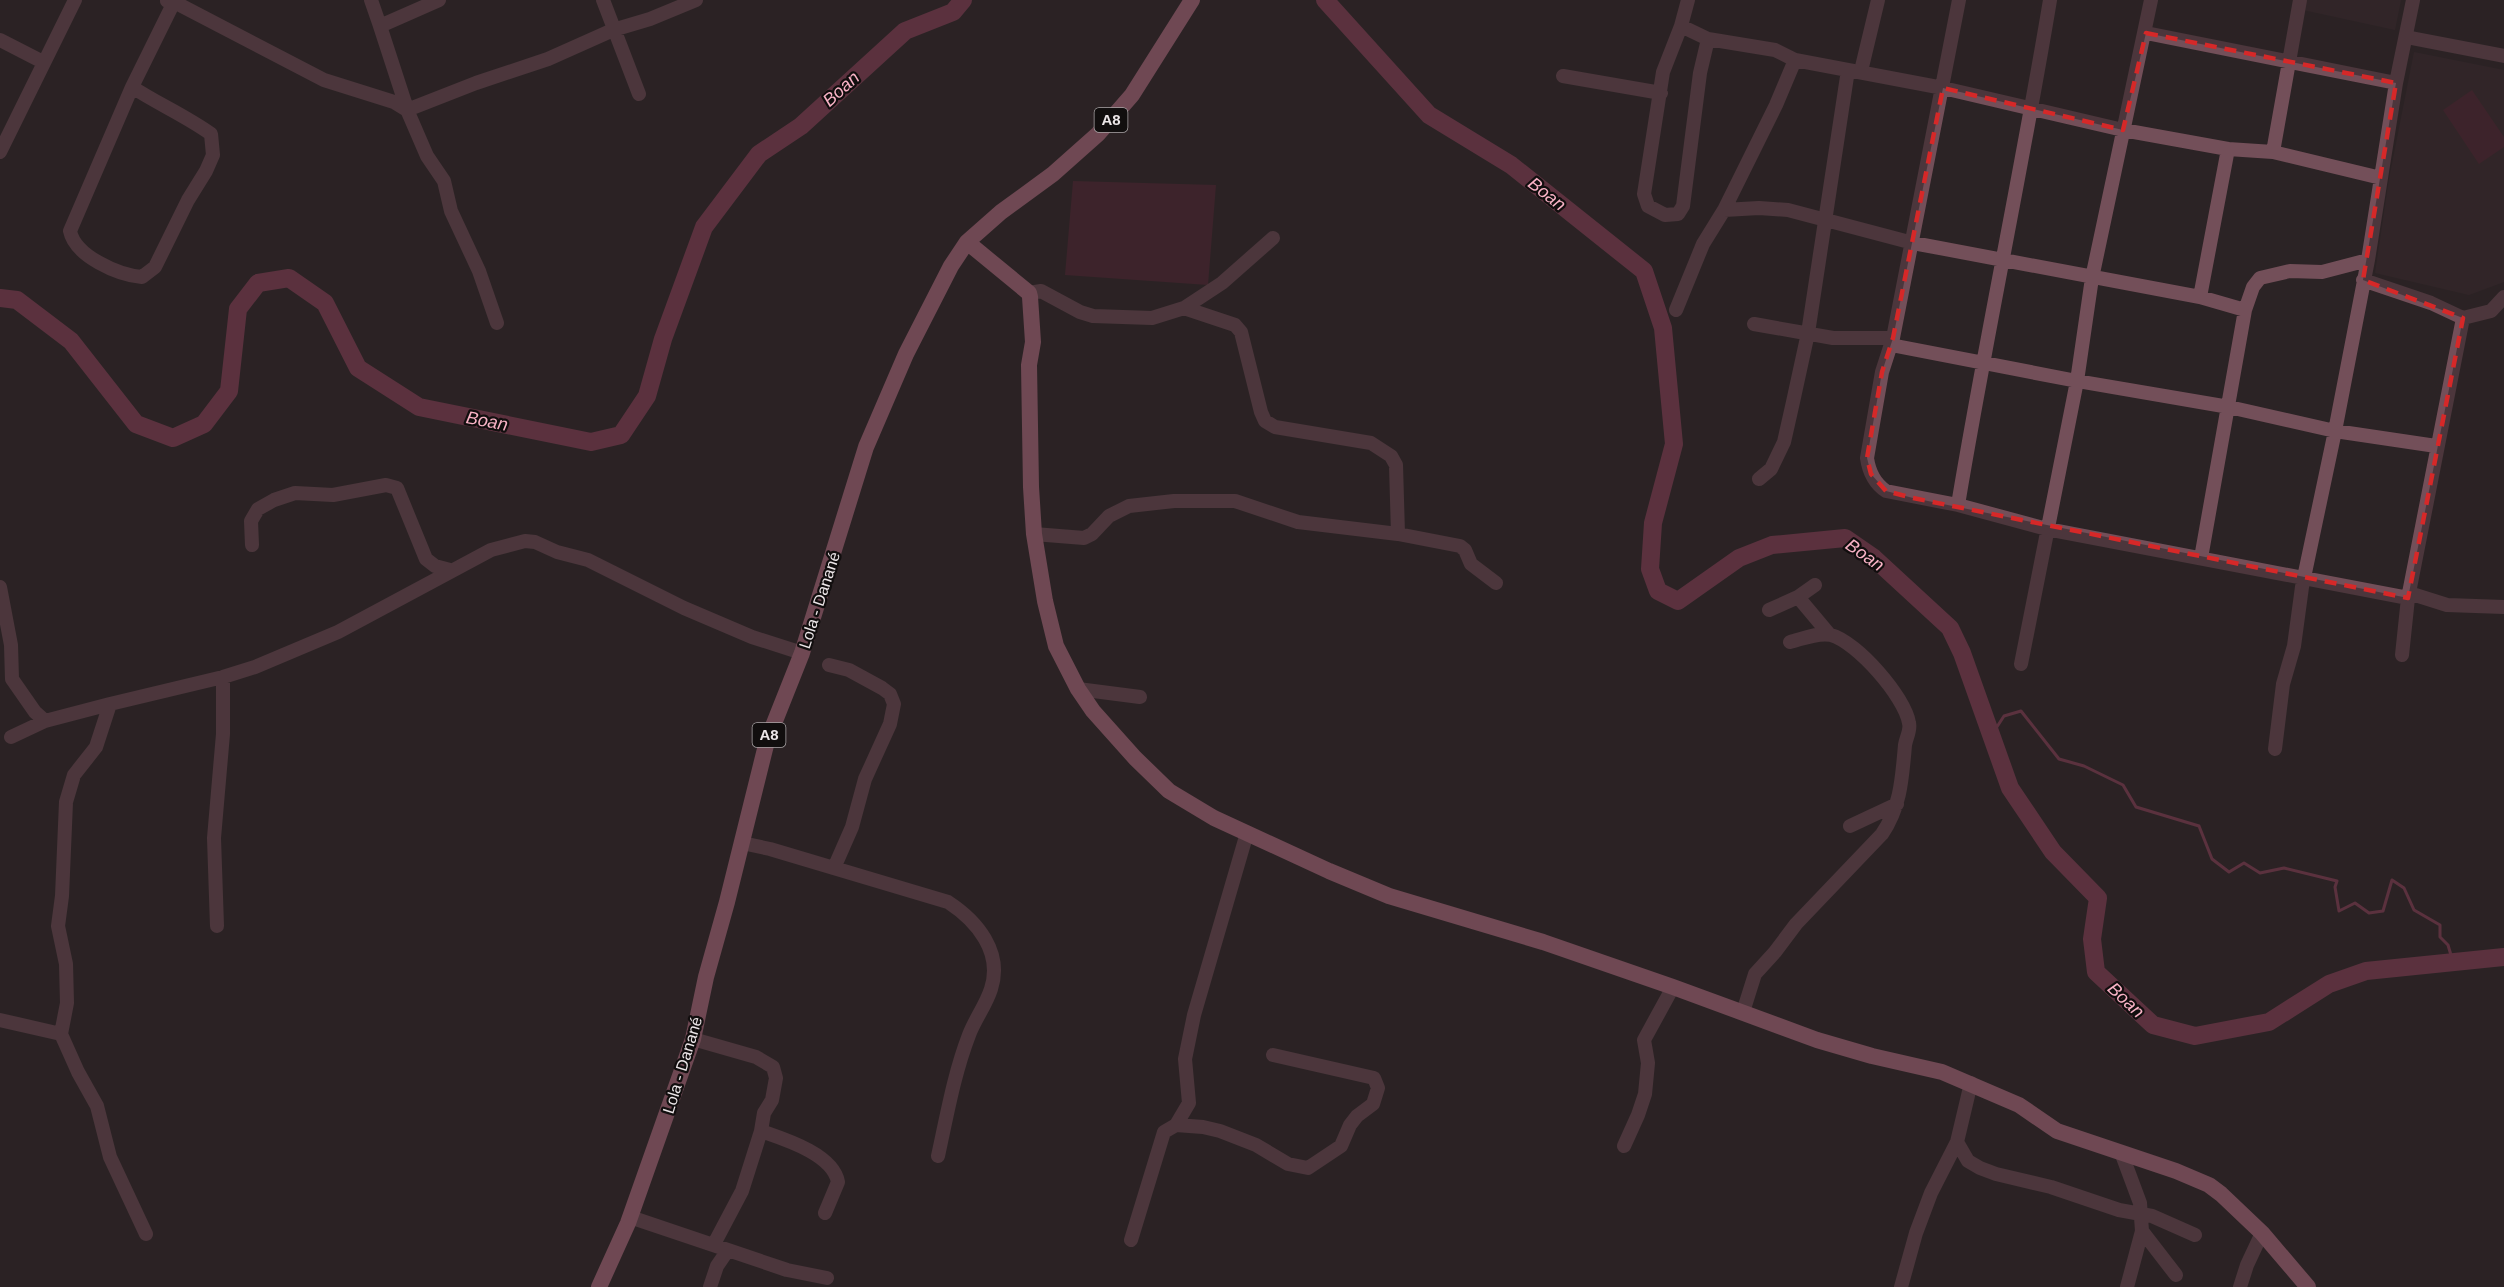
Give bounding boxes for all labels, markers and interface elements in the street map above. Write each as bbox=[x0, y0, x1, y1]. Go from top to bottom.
water label: Boan bbox=[819, 68, 863, 110]
road number: A8 bbox=[1094, 108, 1128, 132]
water label: Boan bbox=[1524, 173, 1570, 215]
water label: Boan bbox=[464, 407, 510, 435]
water label: Boan bbox=[1842, 535, 1888, 575]
street label: Lola - Danané bbox=[796, 550, 843, 651]
road number: A8 bbox=[752, 723, 786, 747]
water label: Boan bbox=[2104, 978, 2148, 1022]
street label: Lola - Danané bbox=[660, 1015, 705, 1116]

